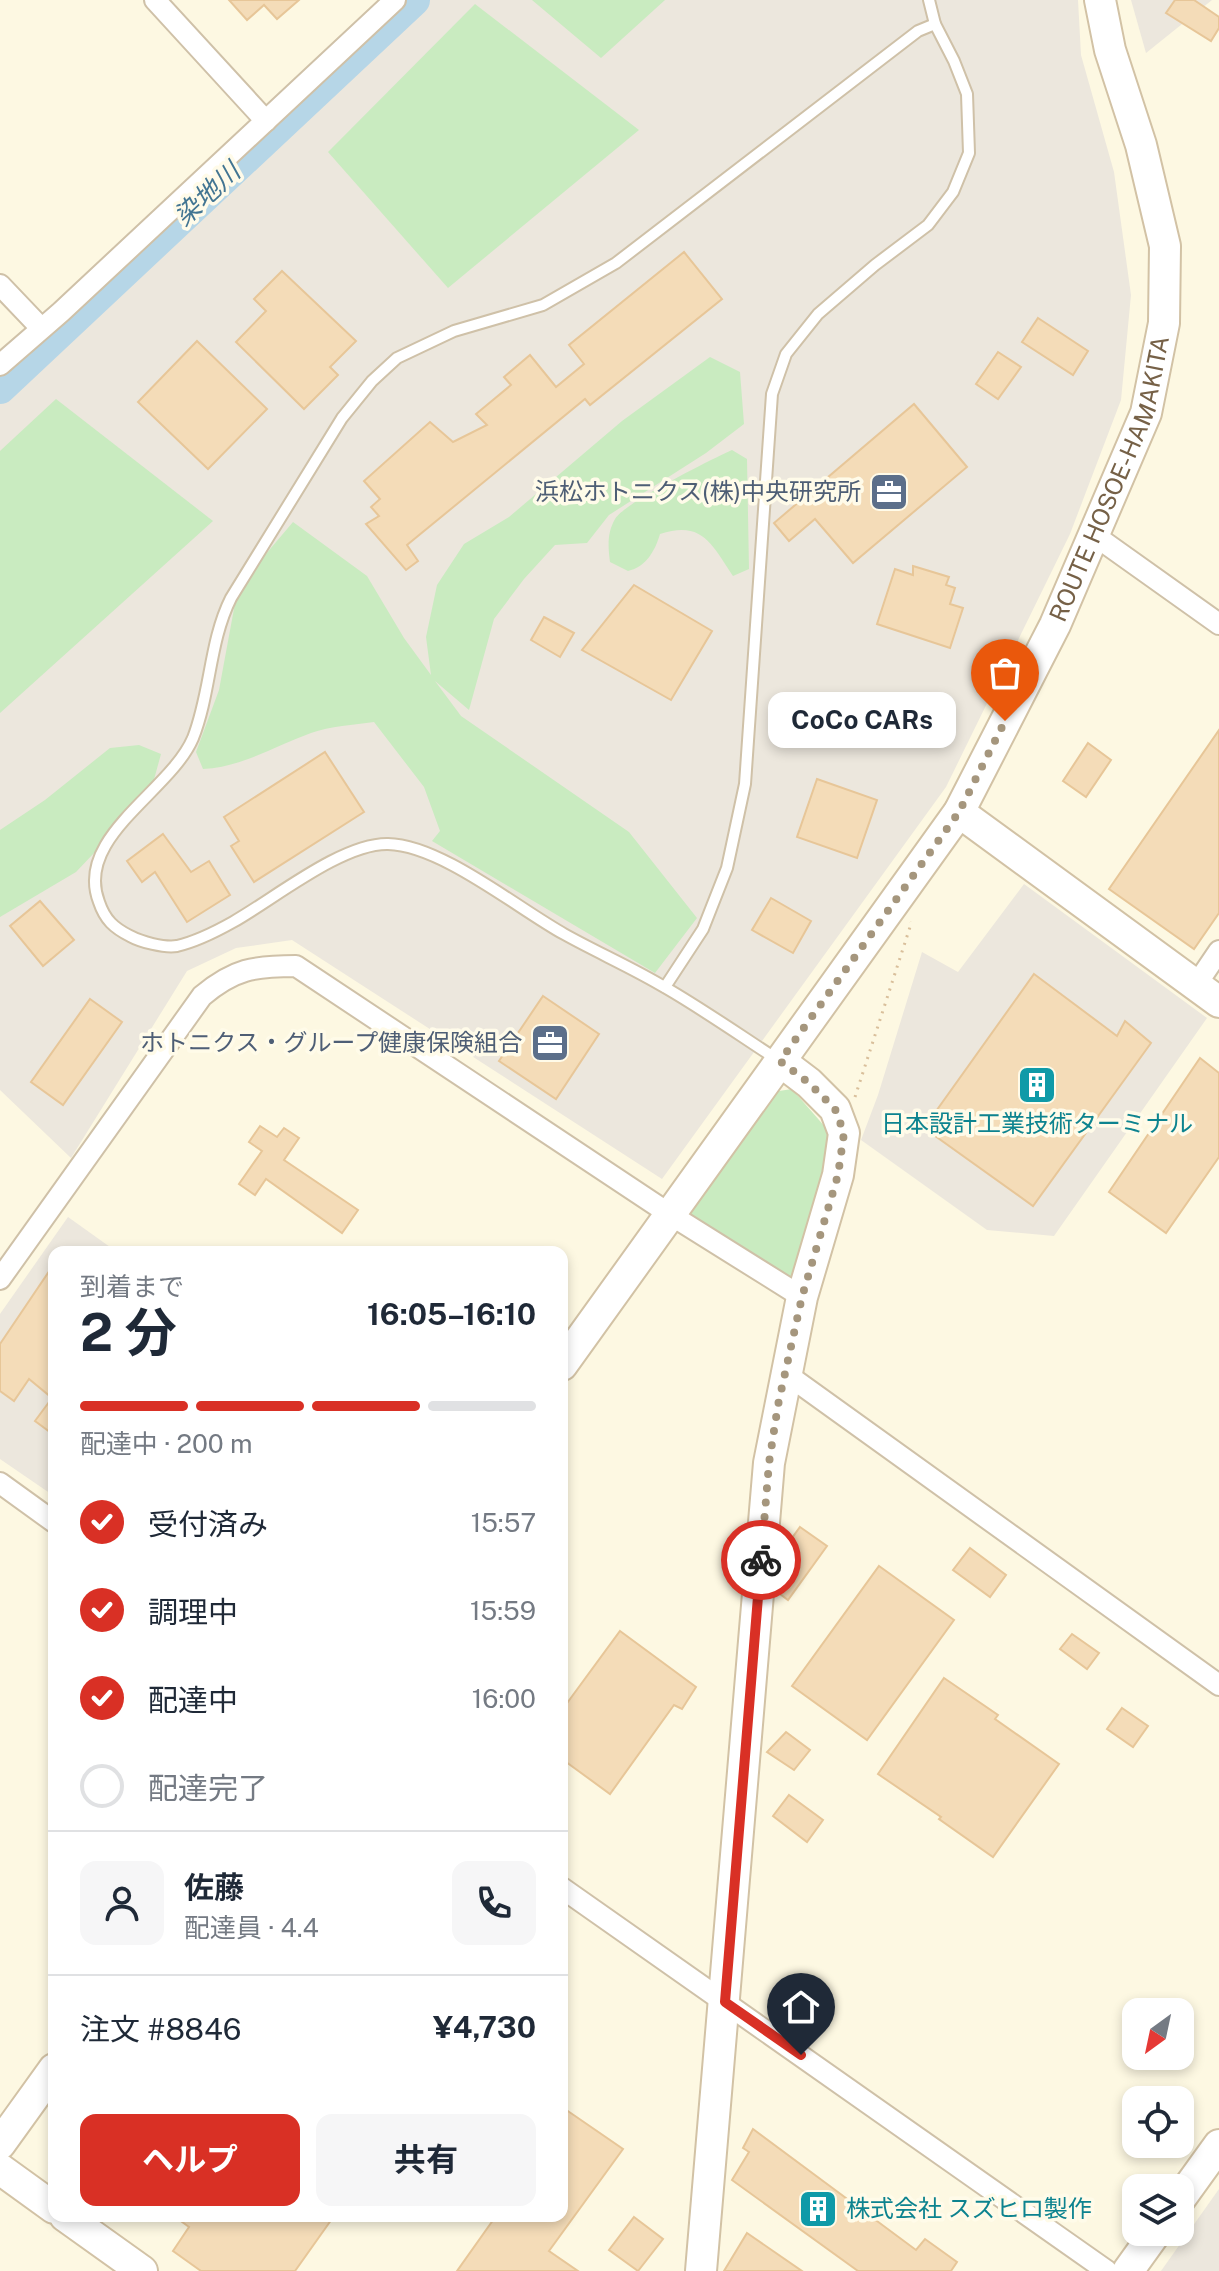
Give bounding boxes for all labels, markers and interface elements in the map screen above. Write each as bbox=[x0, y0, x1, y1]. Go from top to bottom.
water label: 染地川 bbox=[168, 154, 248, 232]
street label: ROUTE HOSOE-HAMAKITA bbox=[1043, 333, 1174, 625]
office icon: 浜松ホトニクス(株)中央研究所 bbox=[868, 471, 910, 513]
place label: 浜松ホトニクス(株)中央研究所 bbox=[535, 477, 861, 505]
pin bbox=[971, 639, 1039, 721]
icon: bag bbox=[983, 651, 1027, 695]
callout: CoCo CARs bbox=[769, 693, 957, 749]
text: CoCo CARs bbox=[791, 704, 933, 735]
office icon: ホトニクス・グループ健康保険組合 bbox=[529, 1022, 571, 1064]
place label: ホトニクス・グループ健康保険組合 bbox=[140, 1028, 522, 1056]
building icon: 日本設計工業技術ターミナル bbox=[1016, 1064, 1058, 1106]
place label: 日本設計工業技術ターミナル bbox=[881, 1109, 1193, 1137]
text: 到着まで bbox=[80, 1271, 184, 1302]
text: 16:05–16:10 bbox=[367, 1296, 536, 1332]
text: 2 分 bbox=[80, 1302, 177, 1363]
text: 配達中 · 200 m bbox=[80, 1428, 252, 1459]
icon: check bbox=[80, 1500, 124, 1544]
text: 受付済み bbox=[148, 1506, 268, 1542]
text: 15:57 bbox=[471, 1507, 536, 1538]
courier bbox=[721, 1520, 801, 1600]
icon: bike bbox=[739, 1538, 783, 1582]
icon: check bbox=[80, 1588, 124, 1632]
text: 調理中 bbox=[148, 1594, 238, 1630]
text: 15:59 bbox=[470, 1595, 536, 1626]
icon: check bbox=[80, 1676, 124, 1720]
text: 配達中 bbox=[148, 1682, 238, 1718]
text: 16:00 bbox=[472, 1683, 536, 1714]
text: 配達完了 bbox=[148, 1770, 268, 1806]
button: person bbox=[80, 1861, 164, 1945]
button: phone bbox=[452, 1861, 536, 1945]
text: 佐藤 bbox=[184, 1869, 244, 1905]
text: 配達員 · 4.4 bbox=[184, 1912, 319, 1943]
pin bbox=[767, 1973, 835, 2055]
icon: home bbox=[779, 1985, 823, 2029]
north arrow bbox=[1122, 1998, 1194, 2070]
map controls bbox=[1122, 1998, 1194, 2246]
text: ¥4,730 bbox=[433, 2009, 536, 2045]
text: 注文 #8846 bbox=[80, 2011, 242, 2047]
button: locate bbox=[1122, 2086, 1194, 2158]
button: ヘルプ bbox=[80, 2114, 300, 2206]
button: 共有 bbox=[316, 2114, 536, 2206]
button: layers bbox=[1122, 2174, 1194, 2246]
building icon: 株式会社 スズヒロ製作 bbox=[797, 2188, 839, 2230]
place label: 株式会社 スズヒロ製作 bbox=[846, 2194, 1092, 2222]

